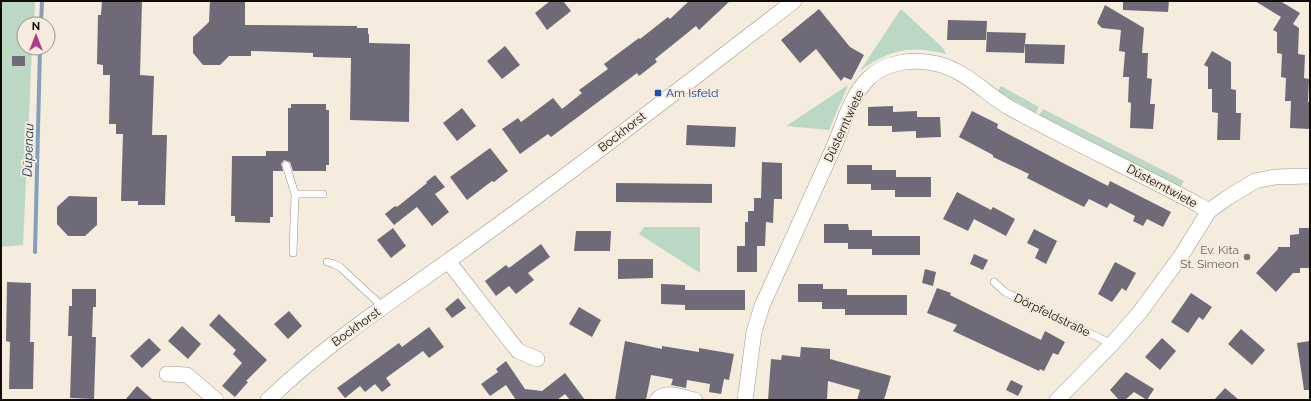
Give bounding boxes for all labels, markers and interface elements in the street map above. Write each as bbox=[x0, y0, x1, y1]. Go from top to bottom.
north arrow bbox=[16, 16, 56, 56]
text: N bbox=[32, 20, 40, 33]
place label: Am Isfeld bbox=[666, 86, 718, 100]
marker: Am Isfeld bbox=[653, 88, 663, 98]
street label: Düsterntwiete bbox=[821, 88, 867, 164]
street label: Bockhorst bbox=[596, 109, 648, 155]
water label: Düpenau bbox=[20, 123, 36, 177]
street label: Düsterntwiete bbox=[1124, 162, 1200, 210]
place label: Ev. Kita St. Simeon bbox=[1180, 243, 1239, 271]
marker: Ev. Kita St. Simeon bbox=[1242, 252, 1252, 262]
street label: Dörpfeldstraße bbox=[1012, 291, 1092, 339]
street label: Bockhorst bbox=[329, 305, 383, 349]

